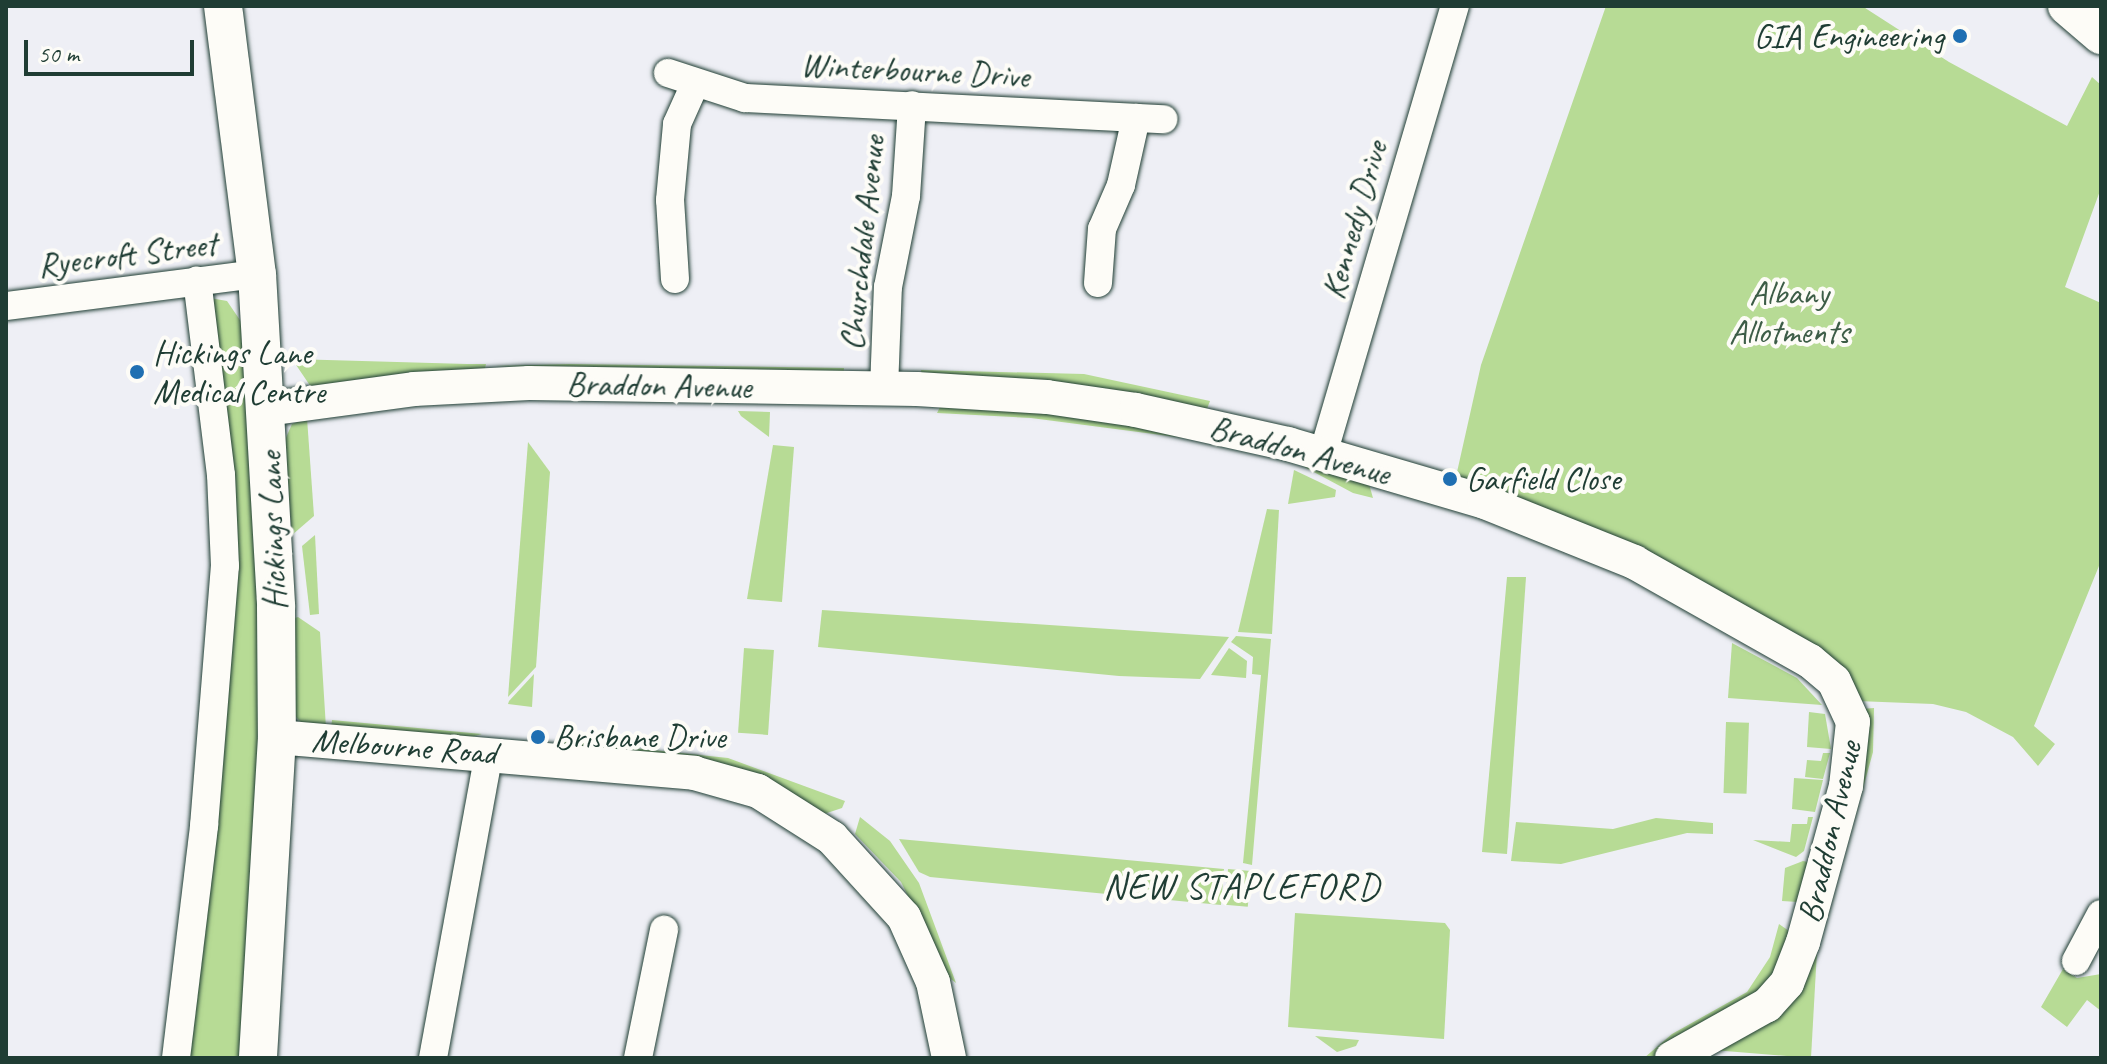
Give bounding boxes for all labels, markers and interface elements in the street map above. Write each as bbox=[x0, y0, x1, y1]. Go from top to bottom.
place label: GIA Engineering bbox=[1754, 16, 1944, 56]
scale bar bbox=[28, 24, 198, 74]
marker: GIA Engineering bbox=[1951, 27, 1969, 45]
text: 50 m bbox=[38, 39, 79, 69]
street label: Winterbourne Drive bbox=[800, 44, 1030, 96]
street label: Churchdale Avenue bbox=[830, 134, 894, 352]
street label: Kennedy Drive bbox=[1312, 136, 1396, 304]
street label: Ryecroft Street bbox=[35, 223, 219, 285]
park label: Albany Allotments bbox=[1729, 272, 1849, 352]
place label: Hickings Lane Medical Centre bbox=[153, 332, 325, 412]
marker: Hickings Lane Medical Centre bbox=[128, 363, 146, 381]
street label: Braddon Avenue bbox=[566, 363, 752, 407]
street label: Braddon Avenue bbox=[1205, 406, 1395, 494]
street label: Hickings Lane bbox=[249, 451, 295, 611]
place label: Garfield Close bbox=[1466, 459, 1620, 499]
marker: Garfield Close bbox=[1441, 470, 1459, 488]
place label: Brisbane Drive bbox=[554, 717, 726, 757]
street label: Melbourne Road bbox=[310, 719, 498, 773]
marker: Brisbane Drive bbox=[529, 728, 547, 746]
street label: Braddon Avenue bbox=[1788, 737, 1870, 927]
district label: NEW STAPLEFORD bbox=[1104, 865, 1380, 909]

